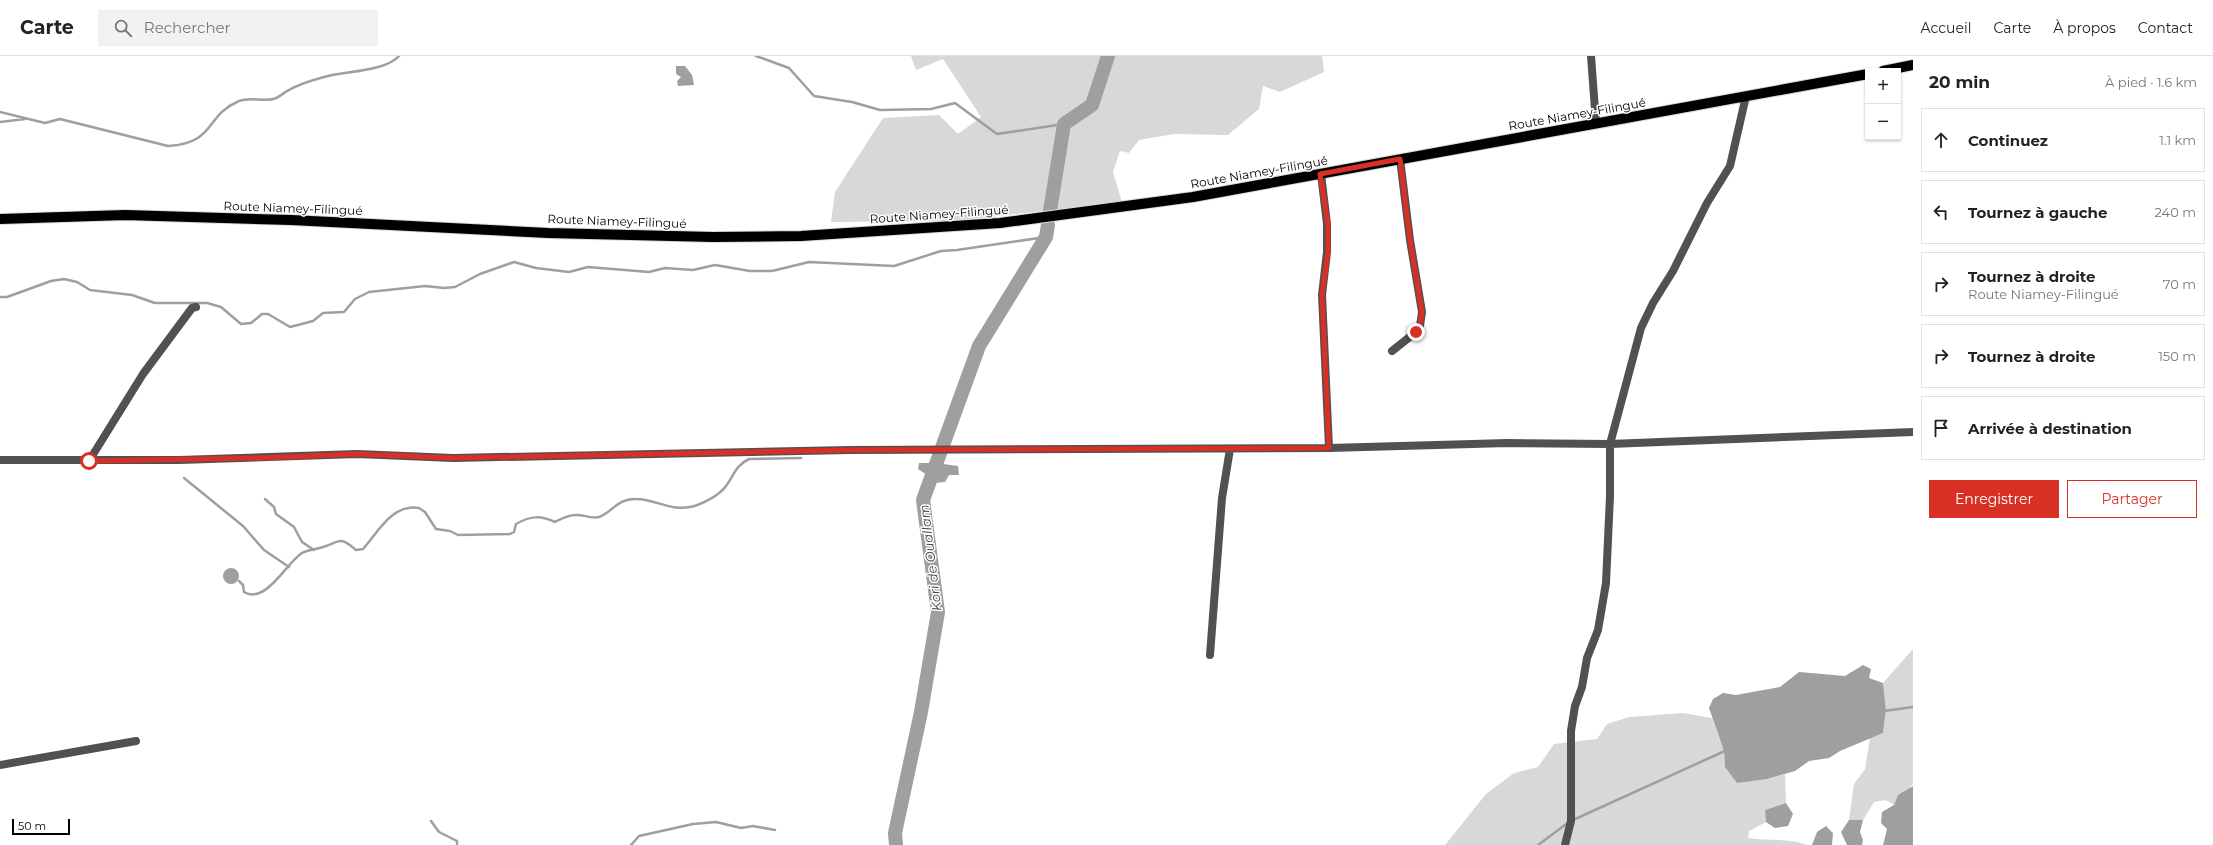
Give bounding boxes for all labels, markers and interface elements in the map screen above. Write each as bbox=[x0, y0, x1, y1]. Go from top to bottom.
search box bbox=[98, 10, 378, 46]
text: Carte bbox=[20, 16, 74, 39]
icon: search bbox=[112, 17, 134, 39]
text: Rechercher bbox=[144, 18, 231, 37]
text: Accueil bbox=[1921, 19, 1972, 37]
text: Carte bbox=[1994, 19, 2031, 37]
text: À propos bbox=[2053, 19, 2116, 37]
text: Contact bbox=[2138, 19, 2193, 37]
map controls bbox=[1865, 68, 1901, 140]
button: + bbox=[1865, 68, 1901, 104]
text: 20 min bbox=[1929, 72, 1990, 92]
text: À pied · 1.6 km bbox=[2105, 74, 2197, 90]
street label: Route Niamey-Filingué bbox=[1507, 95, 1647, 133]
button: − bbox=[1865, 104, 1901, 140]
icon: ahead bbox=[1930, 129, 1952, 151]
text: Continuez bbox=[1968, 131, 2048, 150]
text: 1.1 km bbox=[2159, 132, 2196, 148]
street label: Route Niamey-Filingué bbox=[1189, 153, 1329, 191]
street label: Route Niamey-Filingué bbox=[223, 198, 363, 218]
icon: left bbox=[1930, 201, 1952, 223]
street label: Route Niamey-Filingué bbox=[869, 202, 1009, 226]
text: Tournez à gauche bbox=[1968, 203, 2107, 222]
text: 240 m bbox=[2155, 204, 2196, 220]
street label: Route Niamey-Filingué bbox=[547, 211, 687, 231]
text: Tournez à droite bbox=[1968, 267, 2096, 286]
icon: right bbox=[1930, 273, 1952, 295]
text: 70 m bbox=[2163, 276, 2196, 292]
text: Route Niamey-Filingué bbox=[1968, 286, 2119, 302]
route end bbox=[1407, 323, 1425, 341]
icon: right bbox=[1930, 345, 1952, 367]
text: Tournez à droite bbox=[1968, 347, 2096, 366]
text: 150 m bbox=[2158, 348, 2196, 364]
icon: arrive bbox=[1930, 417, 1952, 439]
text: Arrivée à destination bbox=[1968, 419, 2132, 438]
route start bbox=[80, 452, 98, 470]
button: Enregistrer bbox=[1929, 480, 2059, 518]
button: Partager bbox=[2067, 480, 2197, 518]
water label: Kori de Ouallam bbox=[916, 504, 944, 612]
scale bar bbox=[12, 817, 70, 836]
text: 50 m bbox=[18, 819, 46, 833]

